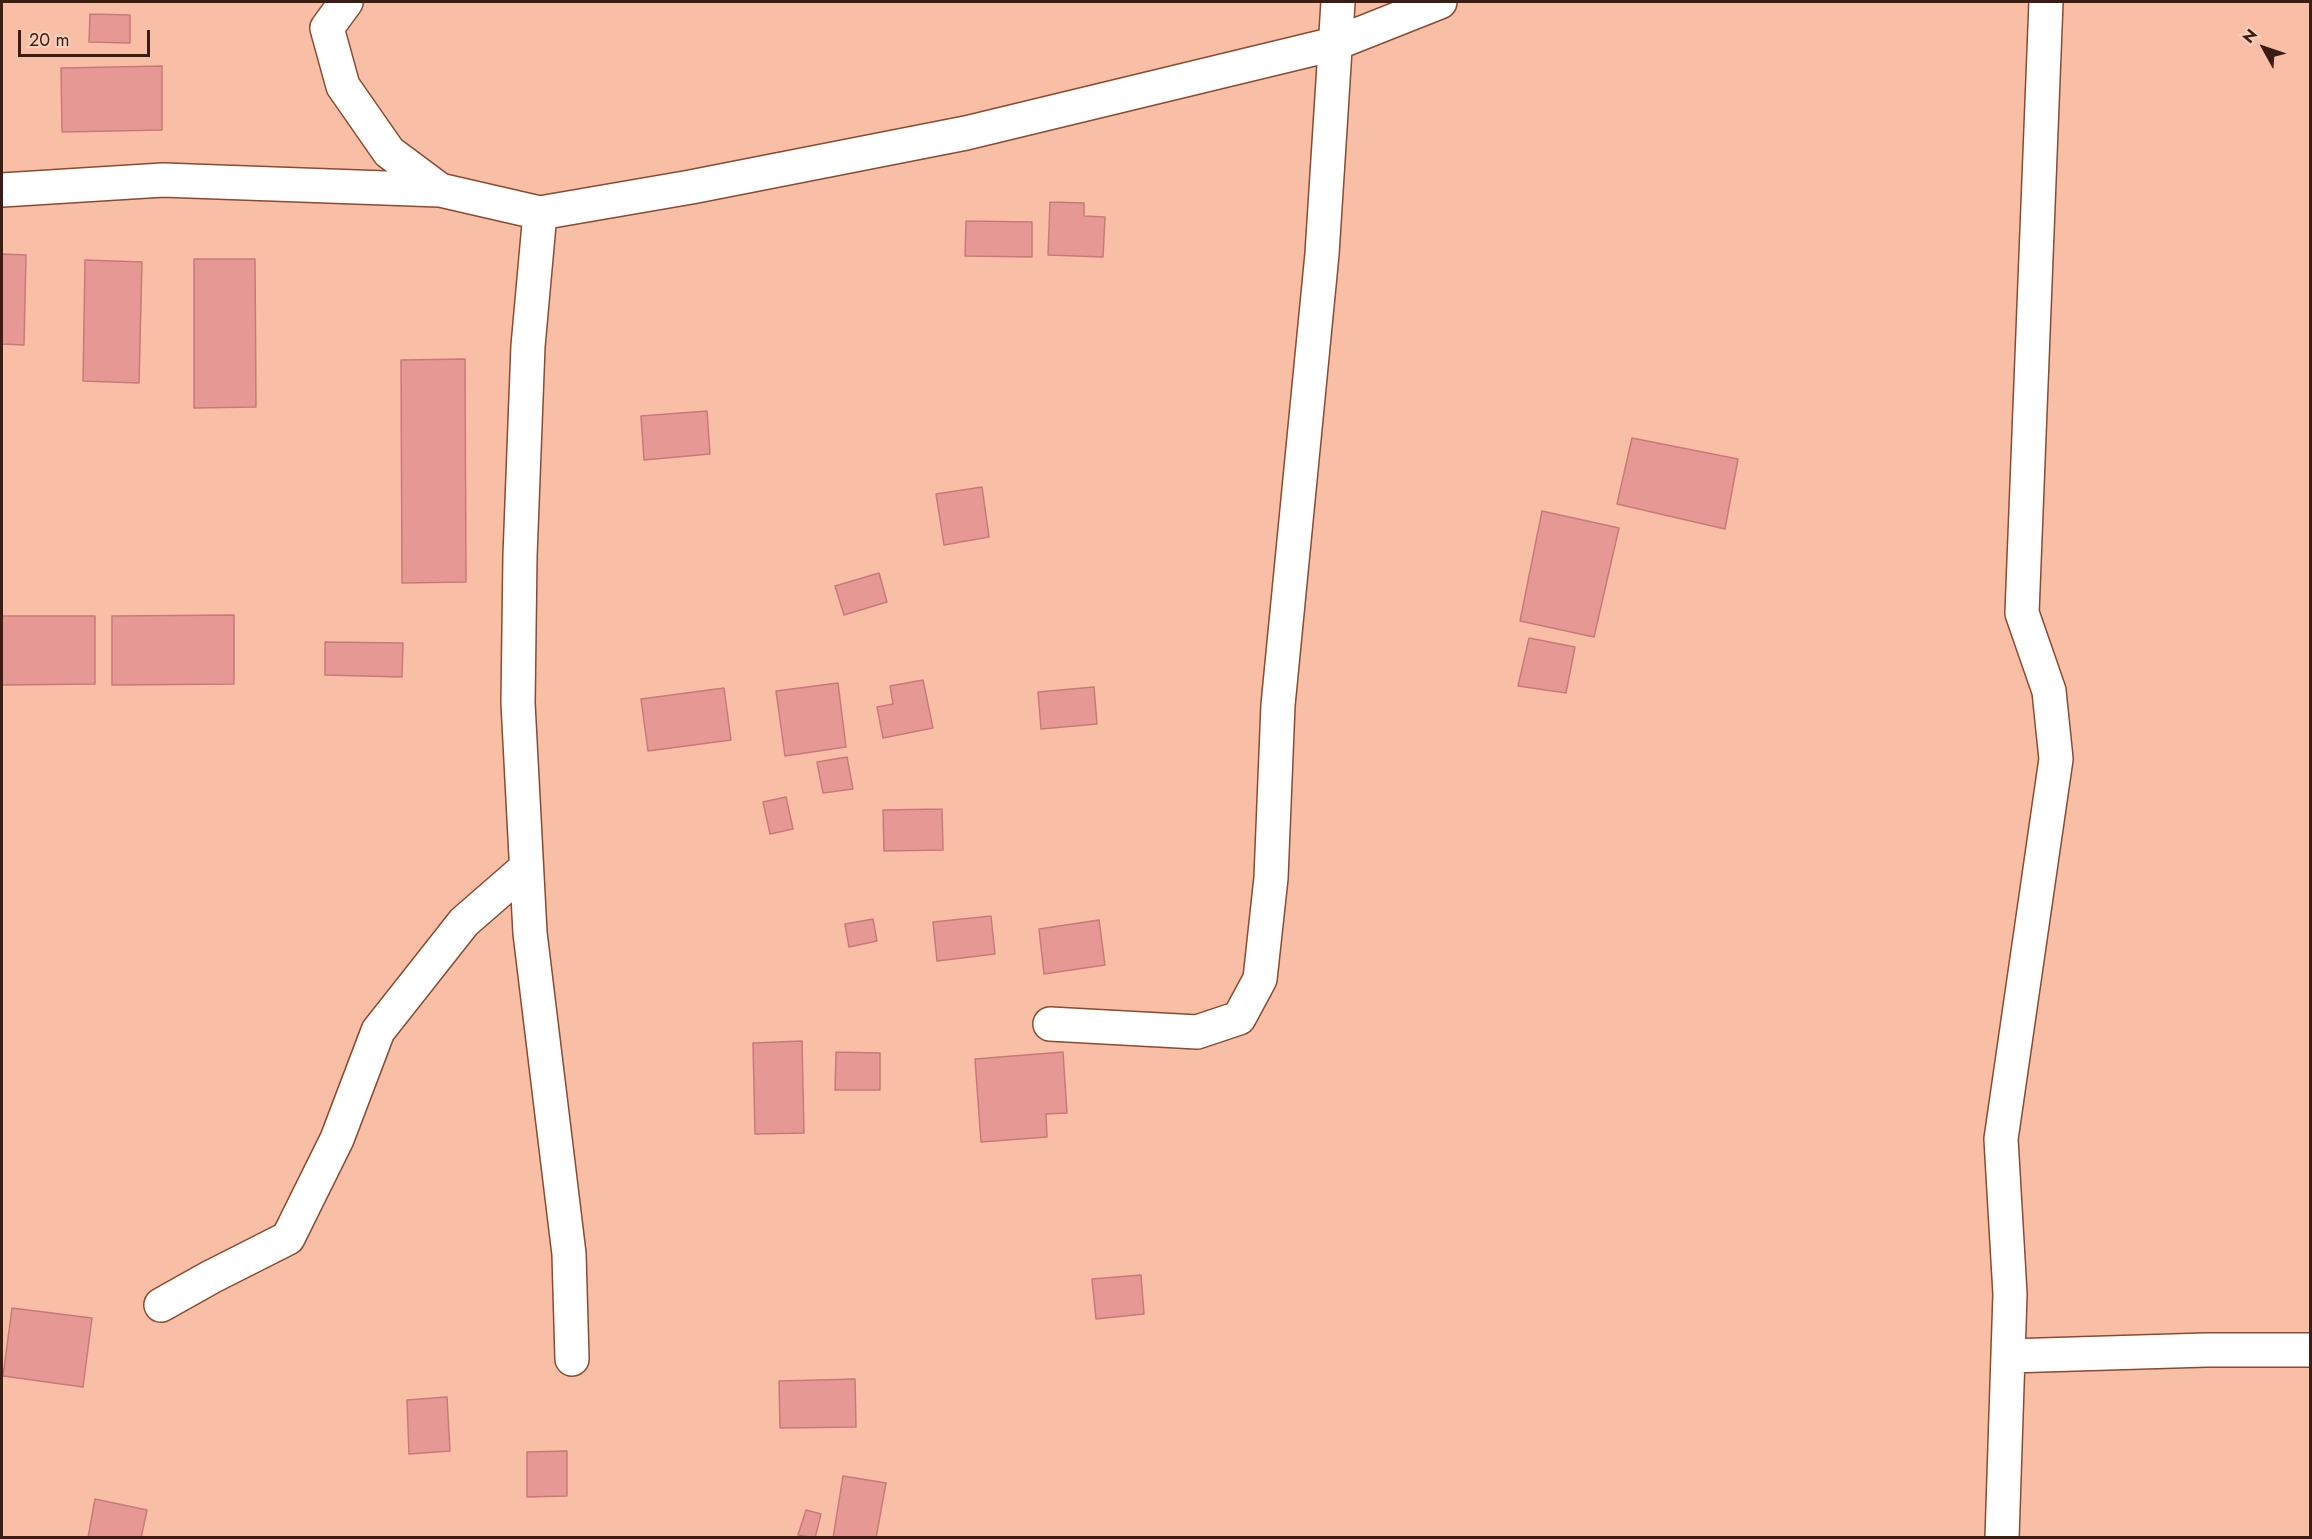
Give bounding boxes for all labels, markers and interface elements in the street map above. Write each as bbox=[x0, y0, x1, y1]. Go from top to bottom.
scale bar bbox=[21, 18, 153, 56]
north arrow bbox=[2234, 18, 2294, 78]
text: N bbox=[2237, 24, 2263, 48]
text: 20 m bbox=[29, 27, 69, 53]

